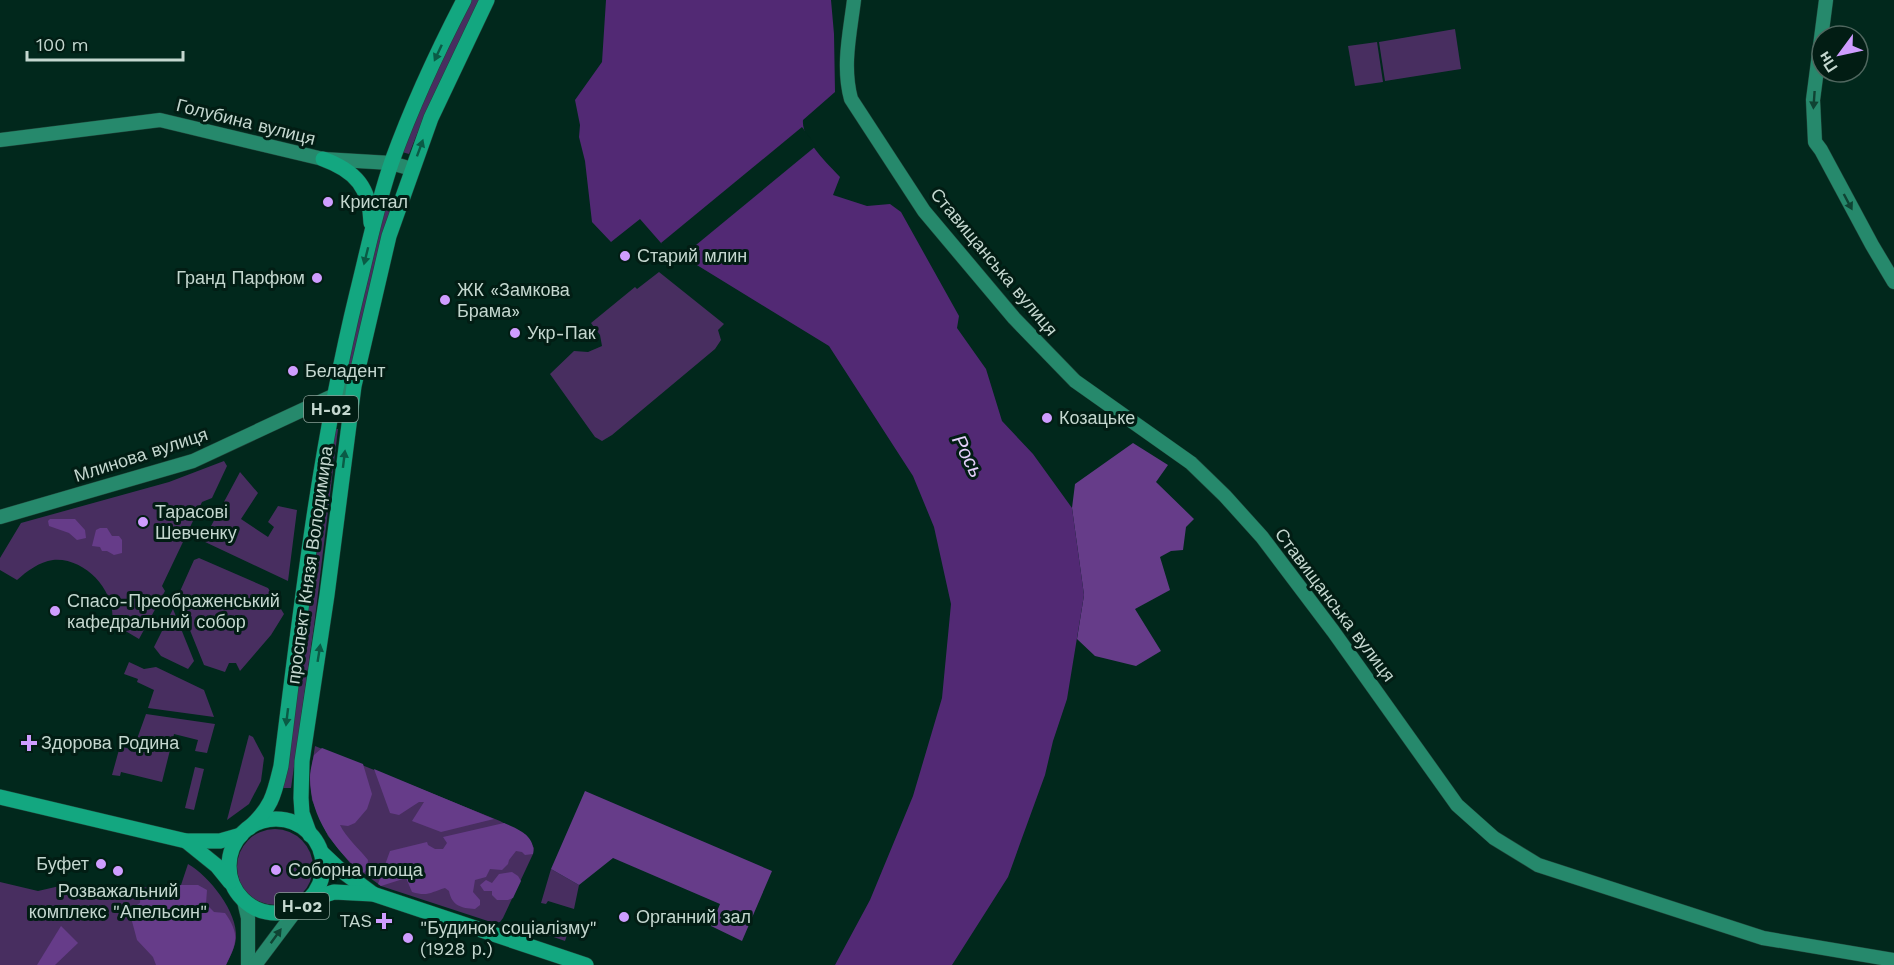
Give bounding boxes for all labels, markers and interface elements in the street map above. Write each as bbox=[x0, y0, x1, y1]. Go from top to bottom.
scale bar bbox=[27, 24, 183, 62]
north arrow bbox=[1810, 24, 1870, 84]
text: 100 m bbox=[36, 34, 89, 55]
one-way arrow bbox=[434, 44, 443, 61]
text: Пн bbox=[1814, 48, 1842, 76]
one-way arrow bbox=[1809, 90, 1819, 109]
street label: Голубина вулиця bbox=[174, 94, 318, 149]
one-way arrow bbox=[416, 139, 425, 157]
street label: Ставищанська вулиця bbox=[926, 183, 1062, 340]
place label: Кристал bbox=[340, 191, 408, 212]
one-way arrow bbox=[1843, 193, 1853, 210]
marker: Кристал bbox=[321, 195, 335, 209]
place label: Старий млин bbox=[637, 245, 747, 266]
one-way arrow bbox=[361, 246, 370, 265]
marker: Старий млин bbox=[618, 249, 632, 263]
place label: Гранд Парфюм bbox=[176, 267, 305, 288]
marker: Гранд Парфюм bbox=[310, 271, 324, 285]
place label: ЖК «Замкова Брама» bbox=[457, 279, 571, 321]
marker: ЖК «Замкова Брама» bbox=[438, 293, 452, 307]
place label: Укр-Пак bbox=[527, 322, 596, 343]
marker: Укр-Пак bbox=[508, 326, 522, 340]
place label: Беладент bbox=[305, 360, 385, 381]
marker: Беладент bbox=[286, 364, 300, 378]
road number: Н-02 bbox=[304, 396, 358, 422]
place label: Козацьке bbox=[1059, 407, 1135, 428]
marker: Козацьке bbox=[1040, 411, 1054, 425]
street label: Млинова вулиця bbox=[71, 423, 210, 486]
water label: Рось bbox=[947, 431, 989, 481]
street label: проспект Князя Володимира bbox=[282, 444, 337, 685]
one-way arrow bbox=[340, 450, 349, 469]
place label: Тарасові Шевченку bbox=[155, 501, 237, 543]
marker: Тарасові Шевченку bbox=[136, 515, 150, 529]
street label: Ставищанська вулиця bbox=[1271, 524, 1400, 686]
place label: Спасо-Преображенський кафедральний собор bbox=[67, 590, 280, 632]
marker: Спасо-Преображенський кафедральний собор bbox=[48, 604, 62, 618]
one-way arrow bbox=[314, 643, 323, 662]
one-way arrow bbox=[282, 707, 292, 726]
place label: Здорова Родина bbox=[41, 732, 180, 753]
marker: Здорова Родина bbox=[22, 736, 36, 750]
place label: Буфет bbox=[36, 853, 89, 874]
marker: Буфет bbox=[94, 857, 108, 871]
place label: Соборна площа bbox=[288, 859, 424, 880]
marker: Соборна площа bbox=[269, 863, 283, 877]
marker: Розважальний комплекс "Апельсин" bbox=[111, 864, 125, 878]
place label: Розважальний комплекс "Апельсин" bbox=[29, 880, 207, 922]
road number: Н-02 bbox=[275, 893, 329, 919]
place label: Органний зал bbox=[636, 906, 751, 927]
place label: TAS bbox=[339, 910, 372, 931]
marker: Органний зал bbox=[617, 910, 631, 924]
marker: TAS bbox=[377, 914, 391, 928]
place label: "Будинок соціалізму" (1928 р.) bbox=[420, 917, 597, 959]
one-way arrow bbox=[269, 929, 281, 944]
marker: "Будинок соціалізму" (1928 р.) bbox=[401, 931, 415, 945]

